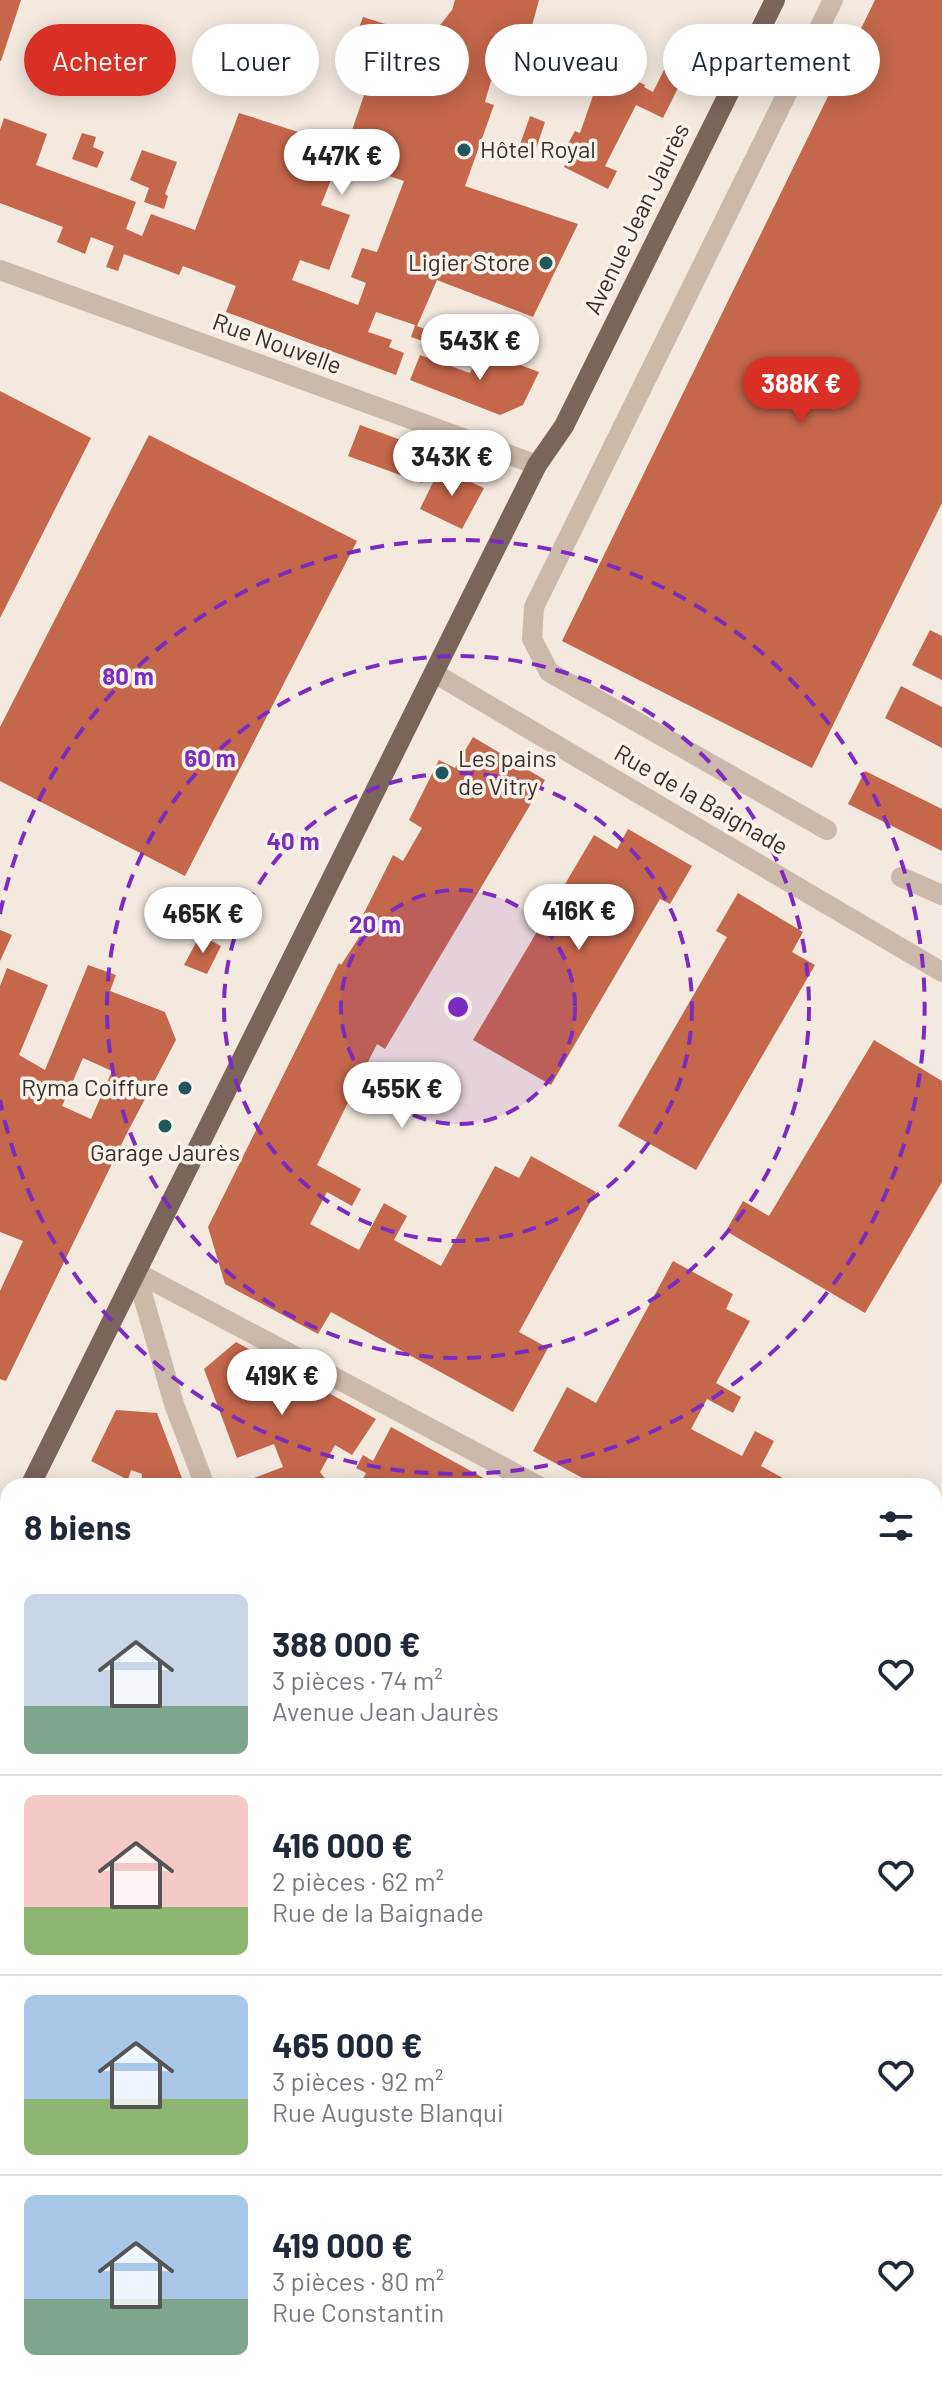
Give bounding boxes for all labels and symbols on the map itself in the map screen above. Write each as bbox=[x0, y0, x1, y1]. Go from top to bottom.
street label: Avenue Jean Jaurès bbox=[577, 118, 695, 319]
pin: 447K € bbox=[277, 129, 407, 197]
place label: Hôtel Royal bbox=[480, 134, 596, 163]
marker: Hôtel Royal bbox=[455, 141, 473, 159]
place label: Ligier Store bbox=[408, 247, 530, 276]
marker: Ligier Store bbox=[537, 254, 555, 272]
street label: Rue Nouvelle bbox=[209, 306, 346, 379]
pin: 543K € bbox=[415, 314, 545, 382]
pin: 388K € bbox=[736, 357, 866, 425]
pin: 343K € bbox=[387, 430, 517, 498]
text: 80 m bbox=[102, 661, 154, 690]
street label: Rue de la Baignade bbox=[610, 737, 794, 860]
text: 60 m bbox=[184, 743, 236, 772]
place label: Les pains de Vitry bbox=[458, 743, 557, 800]
marker: Les pains de Vitry bbox=[433, 764, 451, 782]
text: 40 m bbox=[266, 826, 320, 855]
pin: 416K € bbox=[514, 884, 644, 952]
pin: 465K € bbox=[138, 887, 268, 955]
text: 20 m bbox=[349, 909, 401, 938]
centre of rings bbox=[444, 993, 472, 1021]
pin: 455K € bbox=[337, 1062, 467, 1130]
place label: Ryma Coiffure bbox=[21, 1072, 169, 1101]
marker: Ryma Coiffure bbox=[176, 1079, 194, 1097]
marker: Garage Jaurès bbox=[156, 1117, 174, 1135]
place label: Garage Jaurès bbox=[90, 1137, 240, 1166]
pin: 419K € bbox=[217, 1349, 347, 1417]

